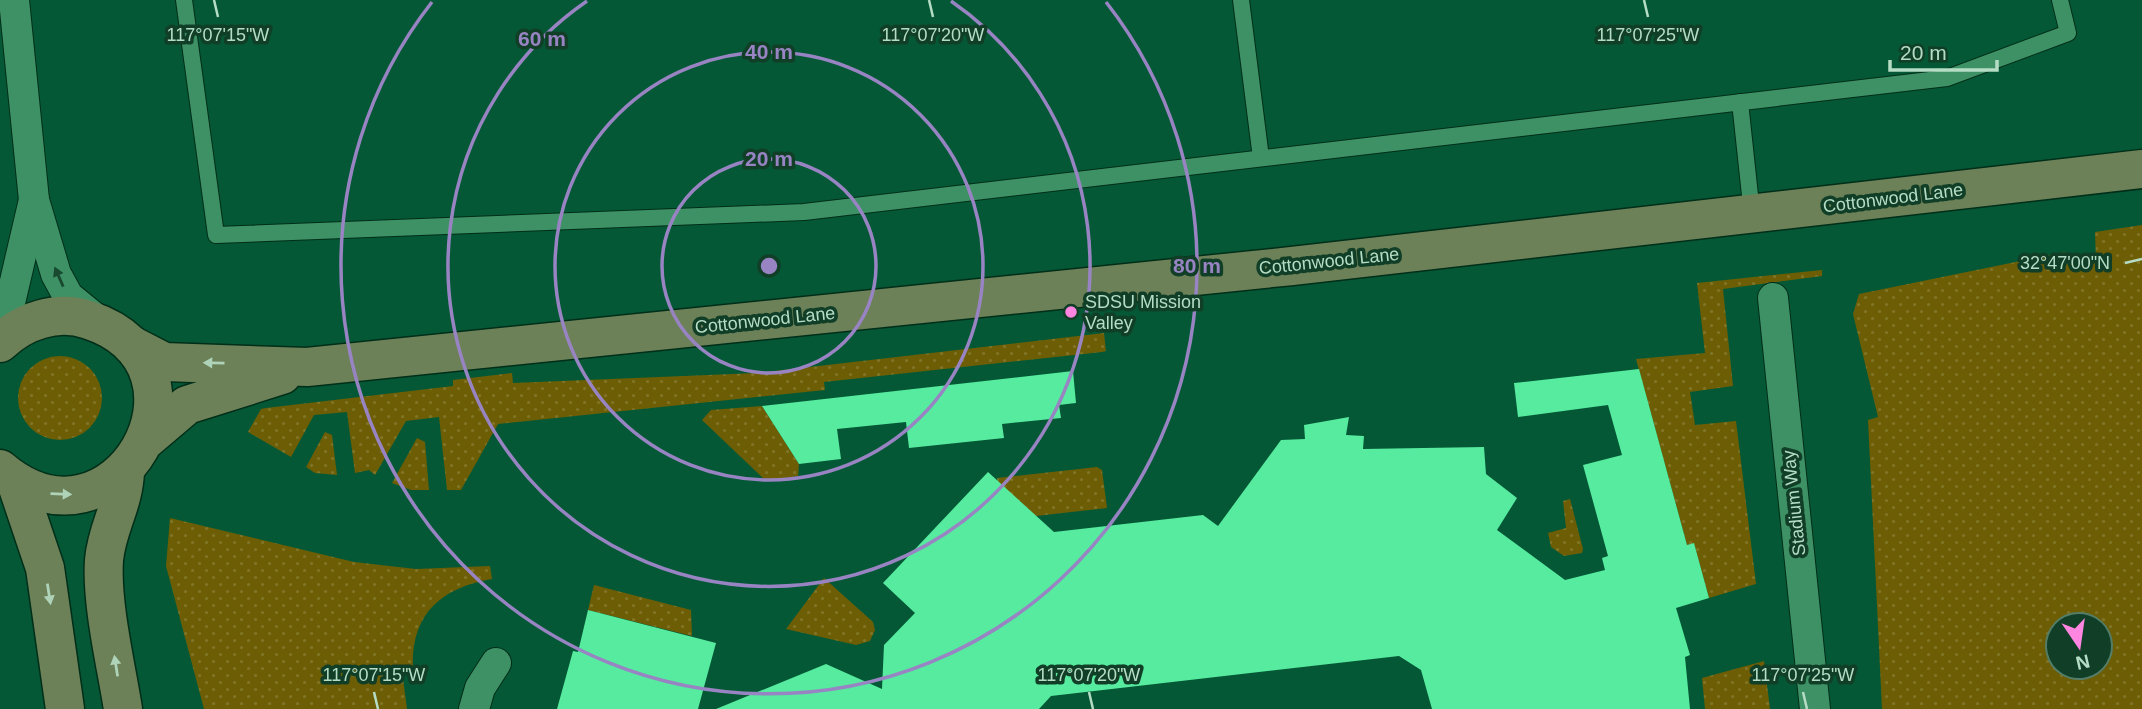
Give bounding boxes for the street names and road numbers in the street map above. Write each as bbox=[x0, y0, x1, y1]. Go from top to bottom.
street label: Cottonwood Lane bbox=[1822, 179, 1964, 217]
street label: Cottonwood Lane bbox=[1258, 244, 1400, 278]
street label: Cottonwood Lane bbox=[694, 303, 836, 337]
street label: Stadium Way bbox=[1778, 449, 1810, 557]

